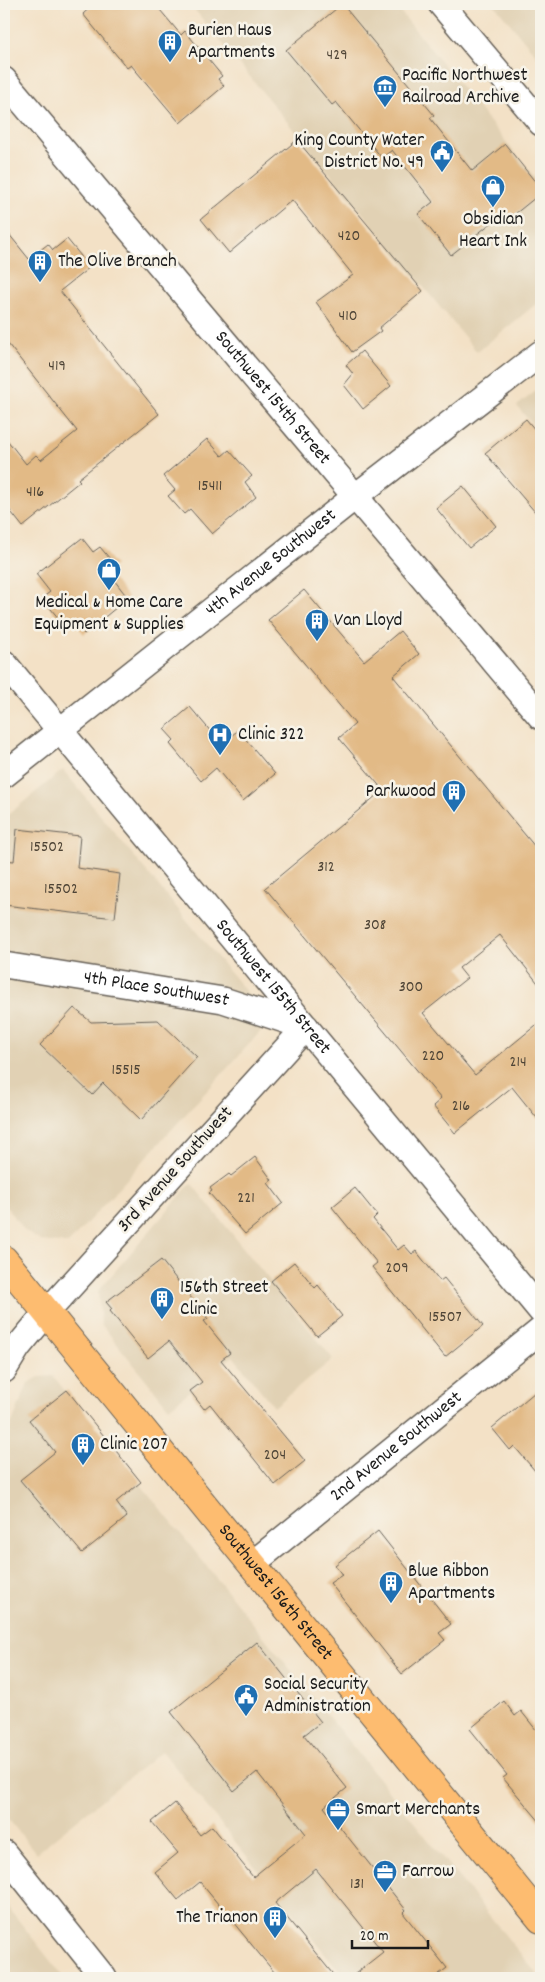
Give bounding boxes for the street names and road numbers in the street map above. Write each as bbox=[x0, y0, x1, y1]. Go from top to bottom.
street label: Southwest 154th Street bbox=[208, 325, 337, 471]
street label: 4th Avenue Southwest bbox=[200, 503, 343, 624]
street label: Southwest 155th Street bbox=[208, 914, 337, 1061]
street label: 4th Place Southwest bbox=[81, 964, 233, 1015]
street label: 3rd Avenue Southwest bbox=[112, 1101, 240, 1239]
street label: 2nd Avenue Southwest bbox=[325, 1385, 468, 1509]
street label: Southwest 156th Street bbox=[211, 1518, 339, 1667]

